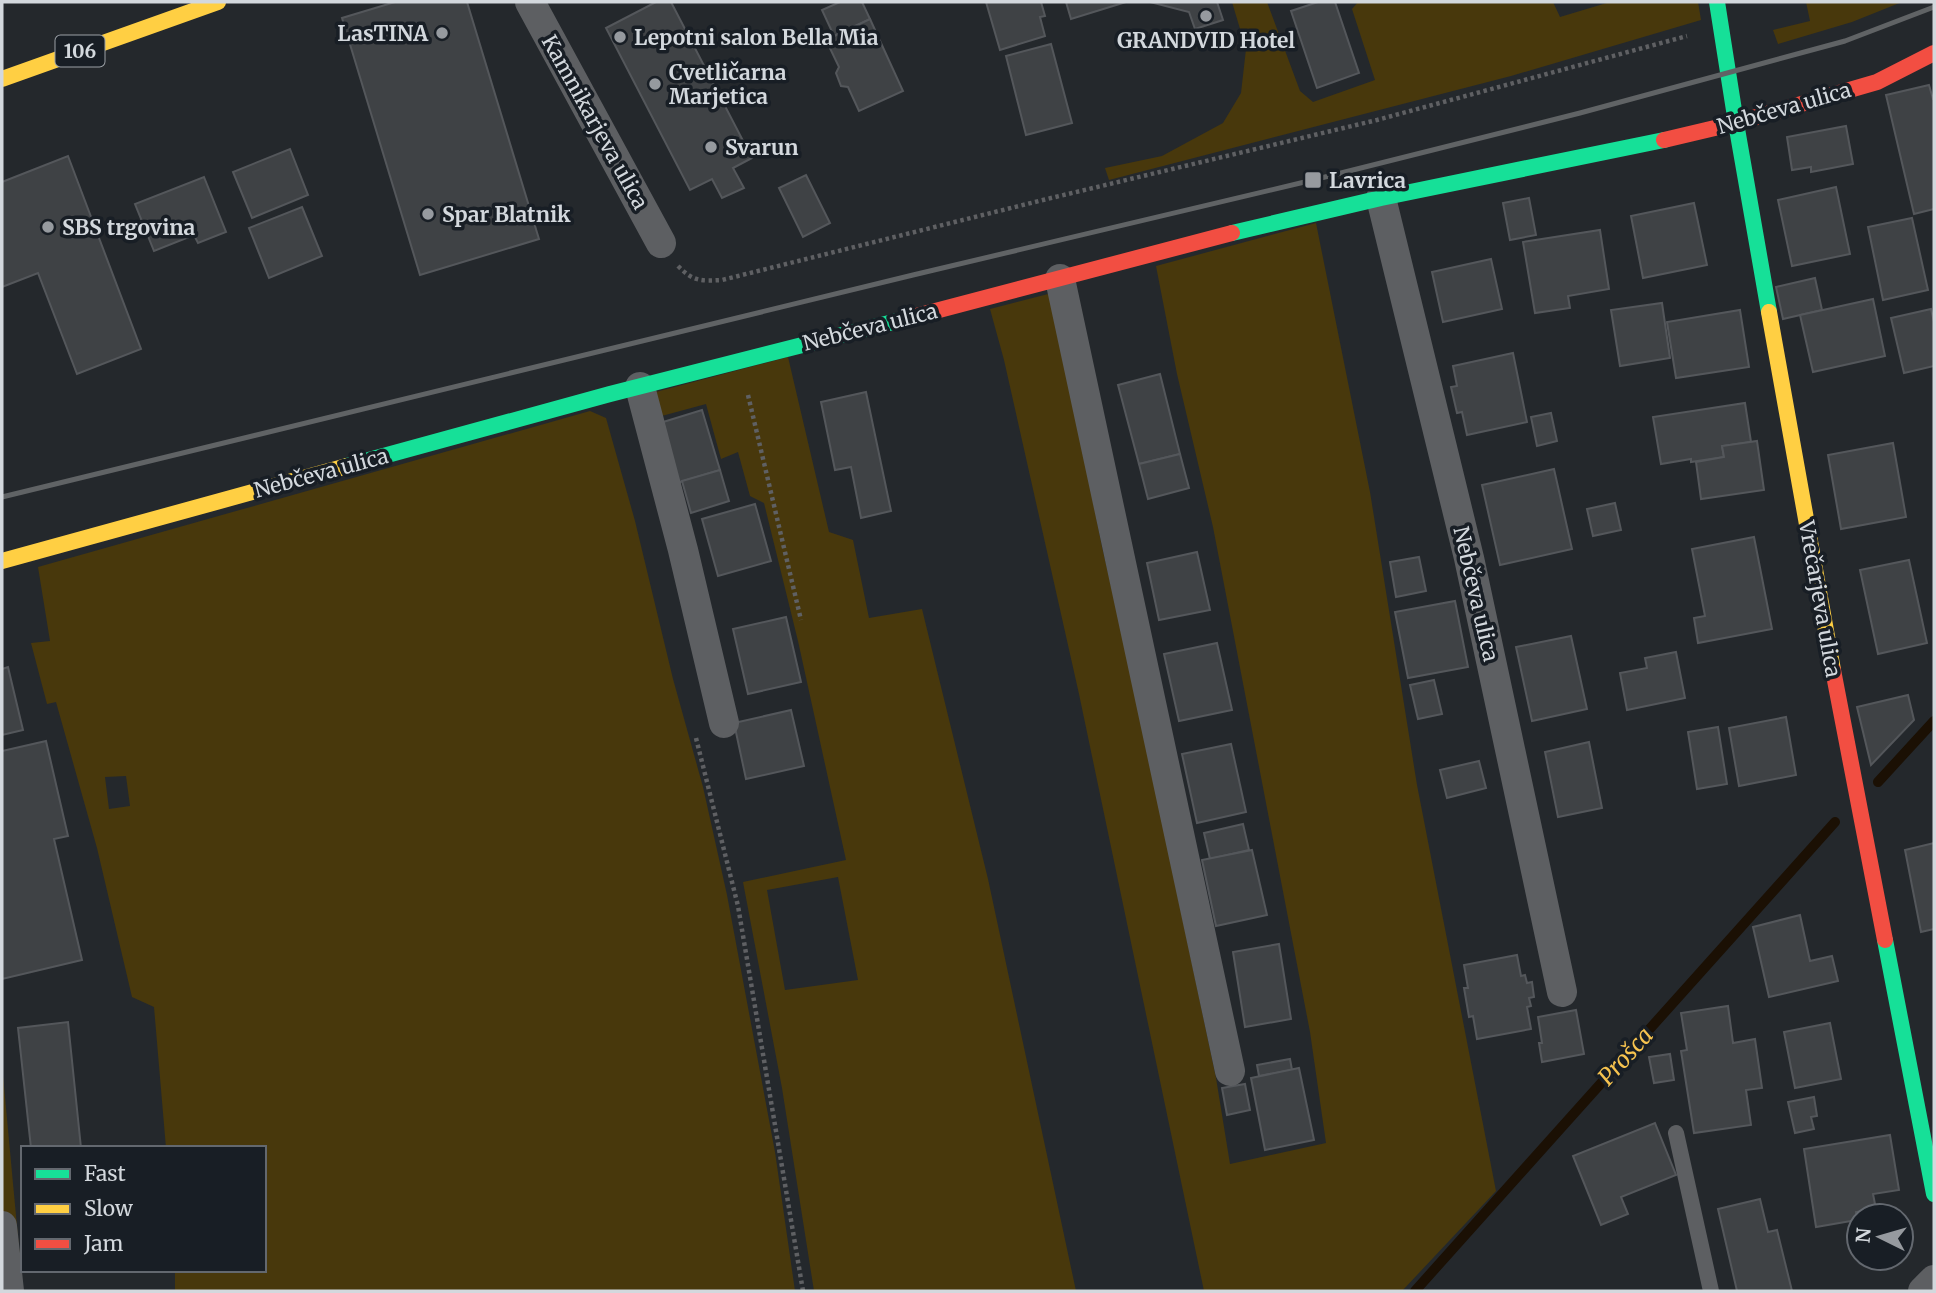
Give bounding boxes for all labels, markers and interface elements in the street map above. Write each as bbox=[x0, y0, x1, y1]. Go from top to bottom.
marker: GRANDVID Hotel bbox=[1198, 8, 1214, 24]
place label: LasTINA bbox=[337, 20, 429, 47]
place label: Lepotni salon Bella Mia bbox=[634, 24, 879, 51]
marker: LasTINA bbox=[434, 25, 450, 41]
place label: GRANDVID Hotel bbox=[1117, 27, 1295, 54]
marker: Lepotni salon Bella Mia bbox=[612, 29, 628, 45]
street label: Kamnikarjeva ulica bbox=[536, 30, 654, 214]
road number: 106 bbox=[56, 36, 104, 66]
place label: Cvetličarna Marjetica bbox=[669, 59, 787, 110]
marker: Cvetličarna Marjetica bbox=[647, 76, 663, 92]
street label: Nebčeva ulica bbox=[1714, 76, 1854, 140]
place label: Svarun bbox=[725, 134, 799, 161]
marker: Svarun bbox=[703, 139, 719, 155]
place label: Lavrica bbox=[1329, 167, 1406, 194]
marker: Lavrica bbox=[1303, 170, 1323, 190]
place label: Spar Blatnik bbox=[442, 201, 571, 228]
marker: Spar Blatnik bbox=[420, 206, 436, 222]
place label: SBS trgovina bbox=[62, 214, 196, 241]
marker: SBS trgovina bbox=[40, 219, 56, 235]
street label: Nebčeva ulica bbox=[800, 297, 940, 357]
street label: Nebčeva ulica bbox=[251, 442, 391, 504]
street label: Vrečarjeva ulica bbox=[1793, 518, 1847, 679]
street label: Nebčeva ulica bbox=[1447, 524, 1505, 664]
water label: Prošca bbox=[1591, 1021, 1659, 1091]
legend bbox=[21, 1146, 266, 1272]
text: Fast bbox=[84, 1160, 126, 1187]
text: Slow bbox=[84, 1195, 133, 1222]
north arrow bbox=[1845, 1202, 1915, 1272]
text: N bbox=[1850, 1227, 1876, 1244]
text: Jam bbox=[83, 1230, 123, 1257]

